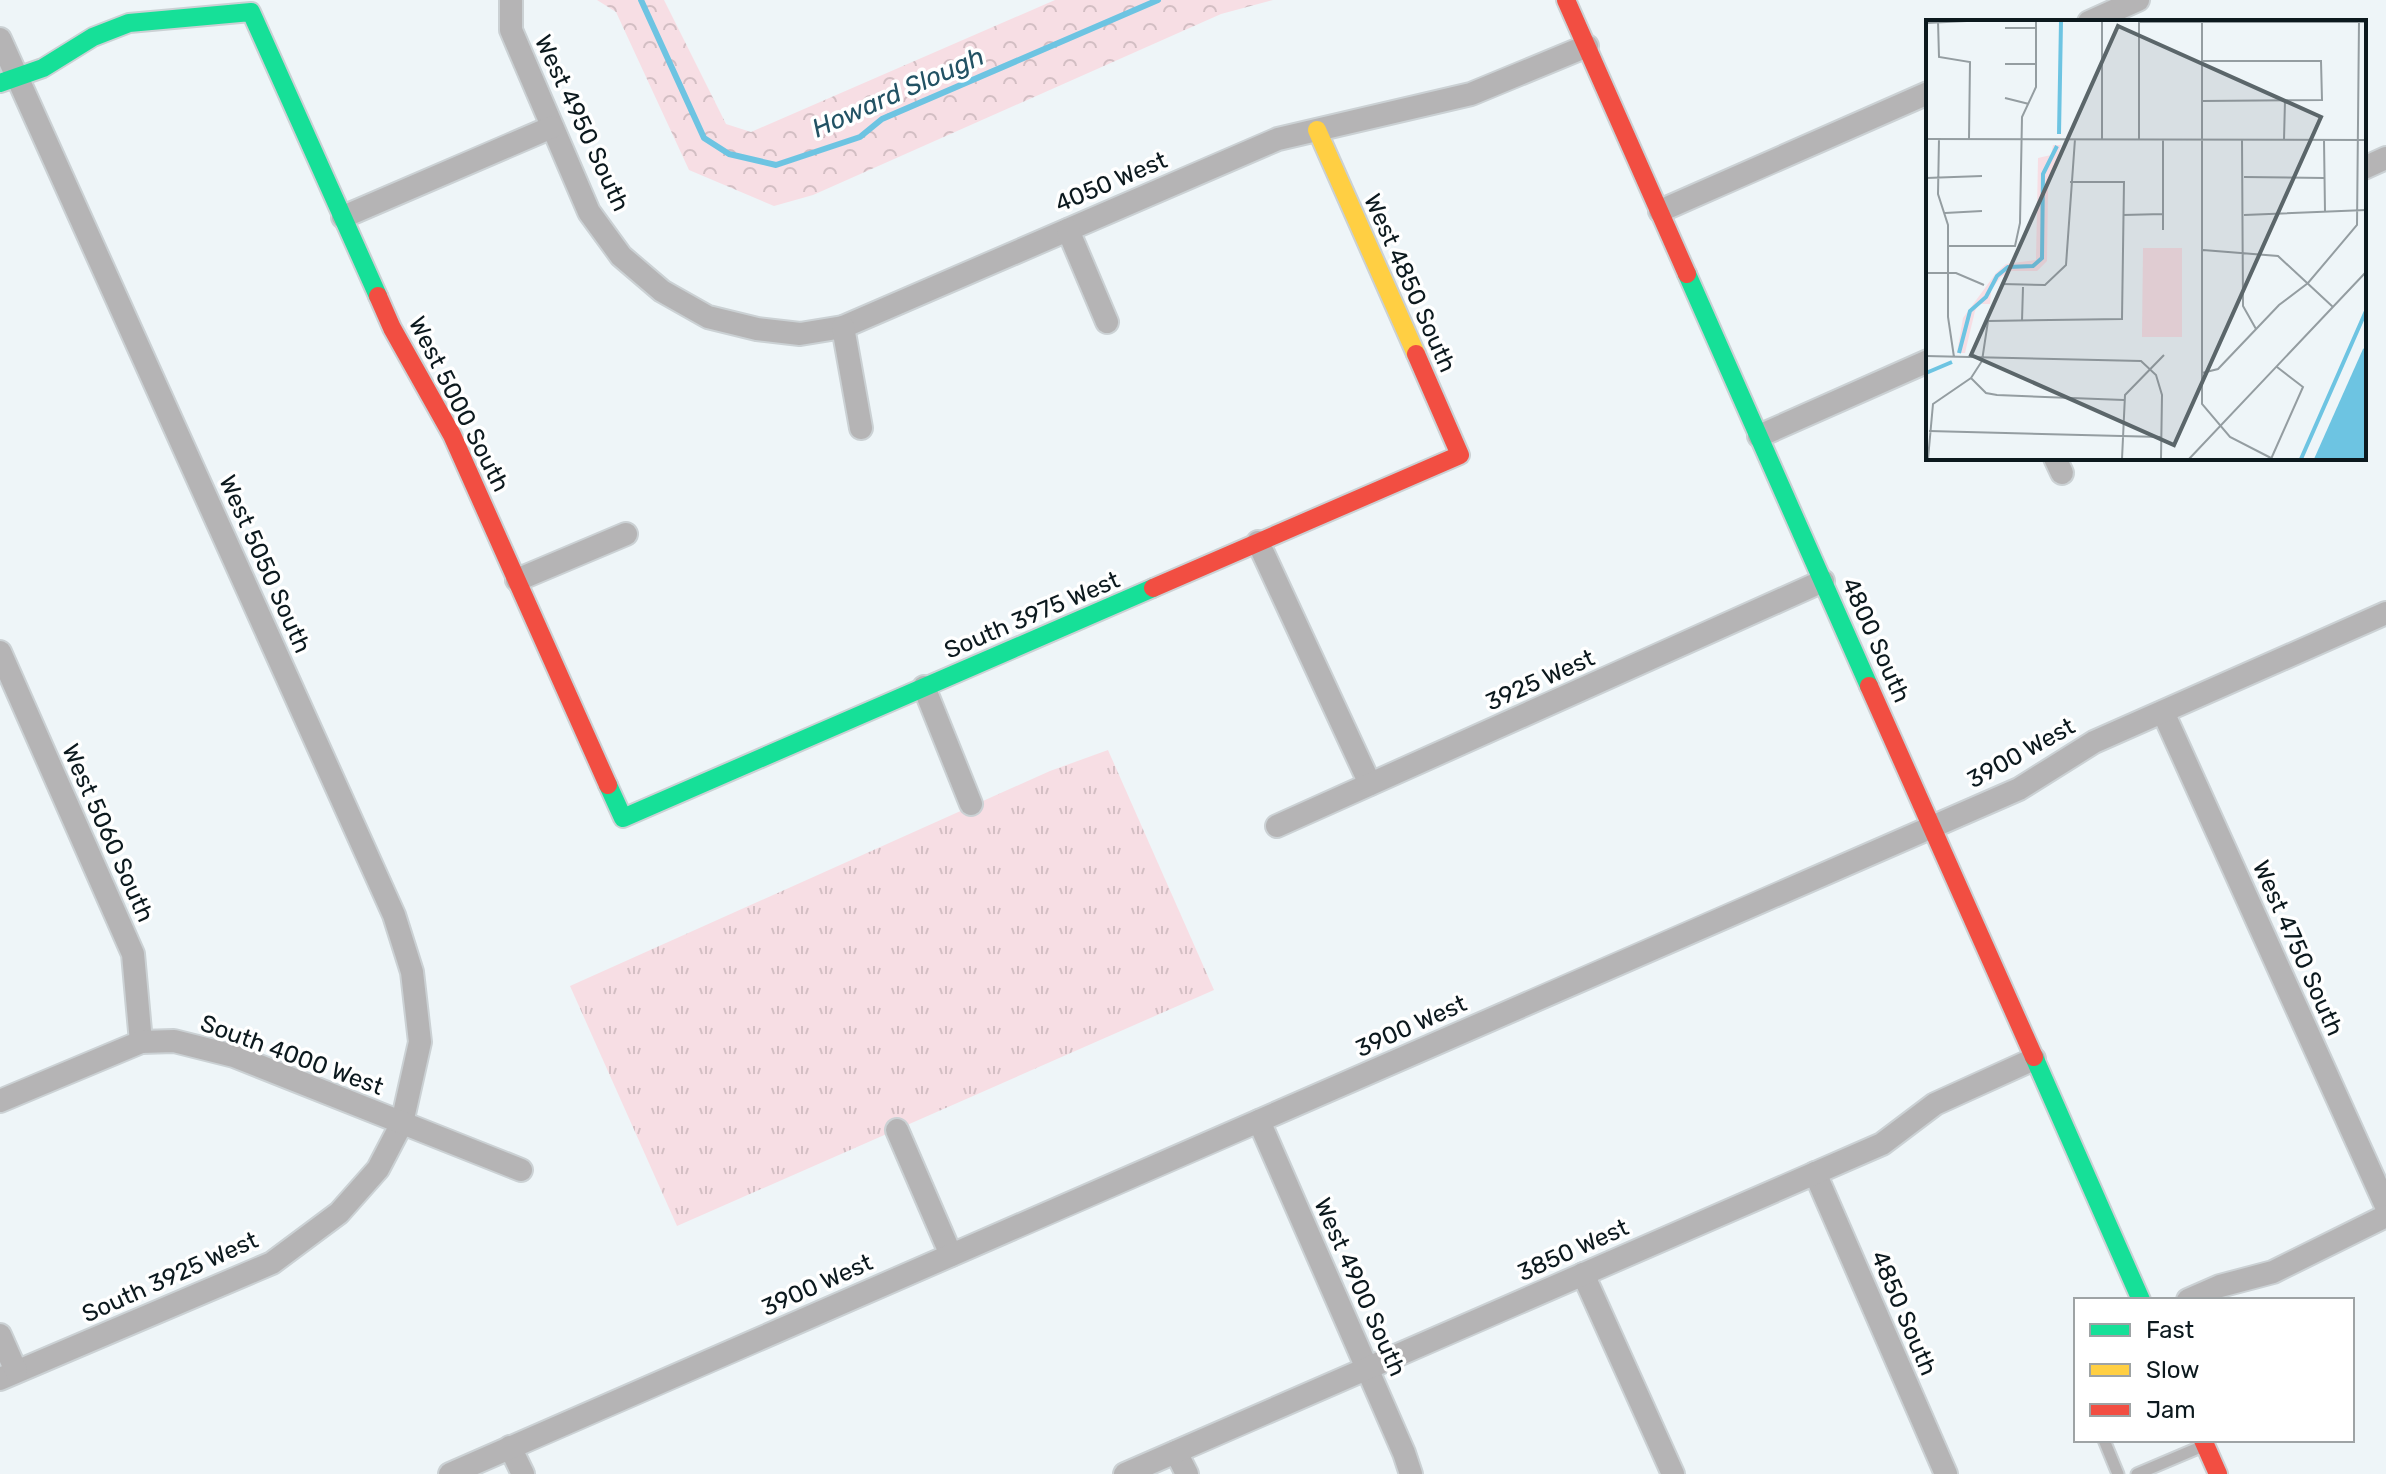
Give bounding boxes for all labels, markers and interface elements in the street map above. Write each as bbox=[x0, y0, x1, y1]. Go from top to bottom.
inset map bbox=[1926, 20, 2366, 460]
street label: West 4950 South bbox=[529, 30, 635, 216]
water label: Howard Slough bbox=[807, 41, 989, 144]
street label: 4050 West bbox=[1051, 146, 1171, 218]
street label: West 4850 South bbox=[1358, 189, 1462, 377]
street label: West 5000 South bbox=[403, 312, 515, 496]
street label: West 5050 South bbox=[213, 471, 317, 657]
street label: South 3975 West bbox=[940, 565, 1124, 665]
street label: 4800 South bbox=[1836, 573, 1916, 707]
street label: 3925 West bbox=[1481, 644, 1599, 716]
street label: 3900 West bbox=[1962, 712, 2080, 794]
street label: West 5060 South bbox=[56, 740, 160, 926]
street label: West 4750 South bbox=[2247, 856, 2349, 1040]
street label: 3900 West bbox=[1351, 989, 1471, 1063]
street label: South 4000 West bbox=[197, 1009, 387, 1101]
street label: West 4900 South bbox=[1308, 1194, 1412, 1380]
street label: 3850 West bbox=[1513, 1213, 1633, 1287]
street label: South 3925 West bbox=[78, 1226, 262, 1328]
street label: 4850 South bbox=[1865, 1246, 1943, 1380]
street label: 3900 West bbox=[757, 1248, 877, 1322]
legend bbox=[2074, 1298, 2354, 1442]
text: Fast bbox=[2146, 1316, 2194, 1344]
text: Slow bbox=[2146, 1356, 2199, 1384]
text: Jam bbox=[2146, 1396, 2196, 1424]

